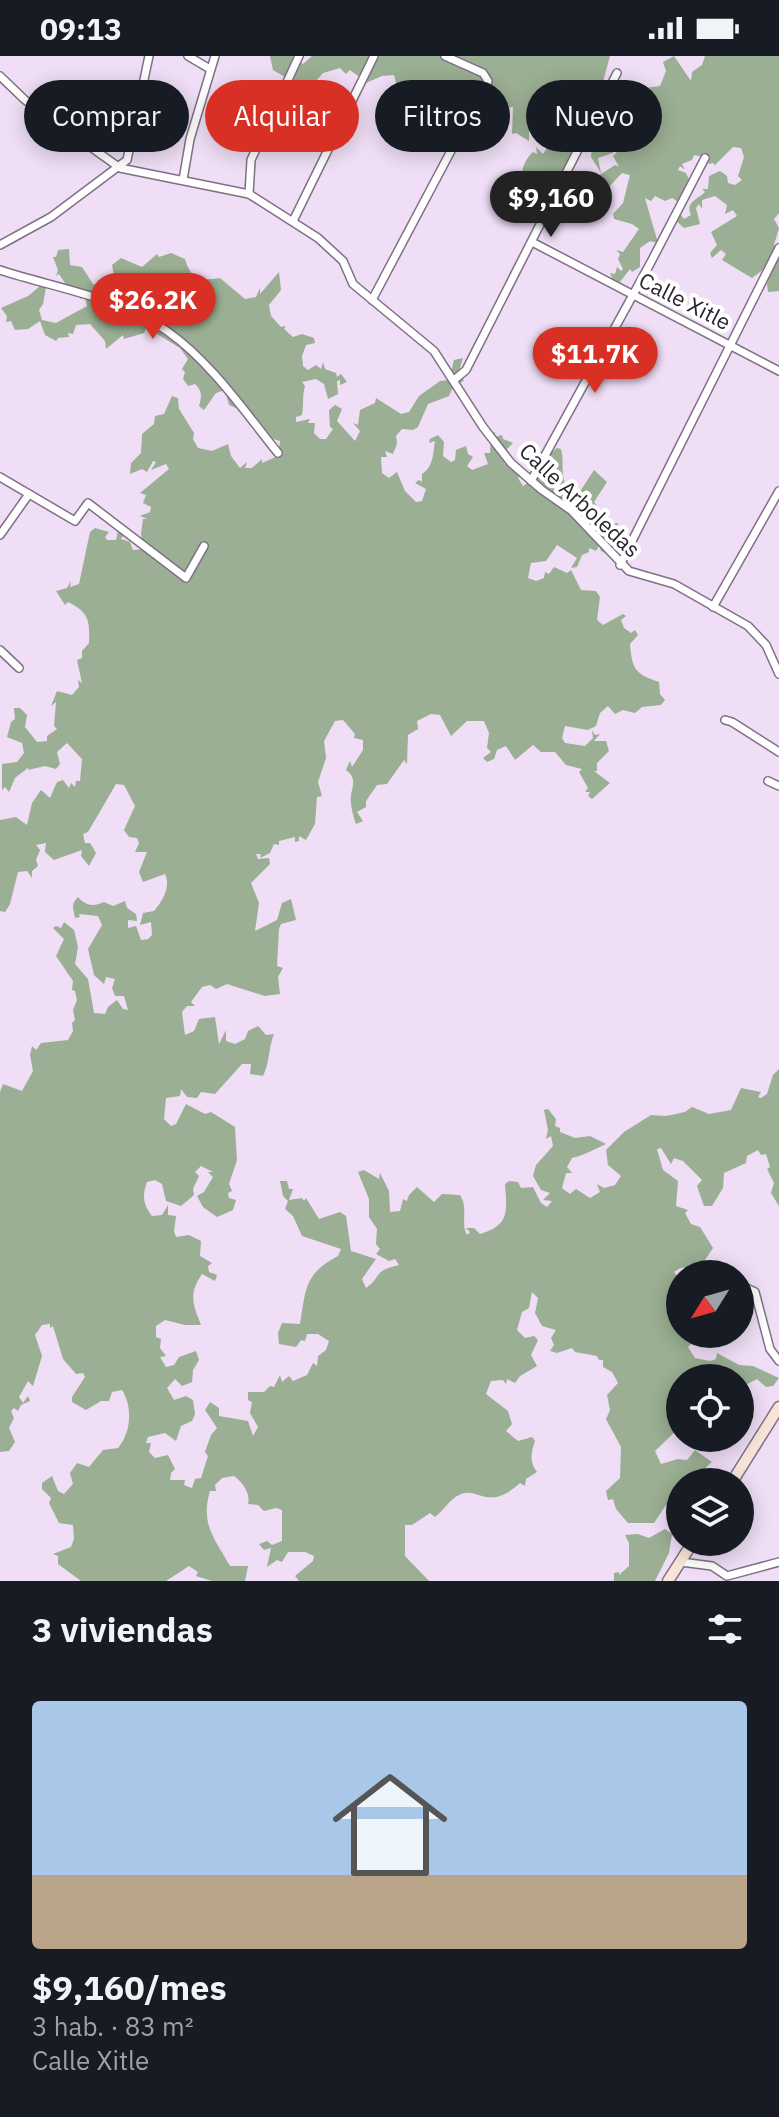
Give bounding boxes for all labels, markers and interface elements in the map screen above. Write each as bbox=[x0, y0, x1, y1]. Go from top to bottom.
text: 09:13 bbox=[40, 9, 122, 48]
chip: Comprar bbox=[24, 80, 189, 152]
chip: Alquilar bbox=[205, 80, 359, 152]
chip: Filtros bbox=[375, 80, 510, 152]
chip: Nuevo bbox=[526, 80, 662, 152]
pin: $9,160 bbox=[486, 171, 616, 239]
text: $9,160 bbox=[508, 180, 594, 214]
street label: Calle Xitle bbox=[634, 265, 736, 336]
pin: $26.2K bbox=[88, 273, 218, 341]
text: $26.2K bbox=[109, 282, 197, 316]
pin: $11.7K bbox=[530, 327, 660, 395]
text: $11.7K bbox=[551, 336, 639, 370]
street label: Calle Arboledas bbox=[514, 436, 647, 563]
north arrow bbox=[666, 1260, 754, 1348]
map controls bbox=[666, 1260, 754, 1556]
button: locate bbox=[666, 1364, 754, 1452]
button: layers bbox=[666, 1468, 754, 1556]
text: 3 viviendas bbox=[32, 1607, 213, 1651]
icon: filters bbox=[703, 1607, 747, 1651]
icon: home bbox=[318, 1753, 462, 1897]
text: $9,160/mes bbox=[32, 1965, 227, 2009]
text: 3 hab. · 83 m² bbox=[32, 2009, 194, 2043]
text: Calle Xitle bbox=[32, 2043, 149, 2077]

